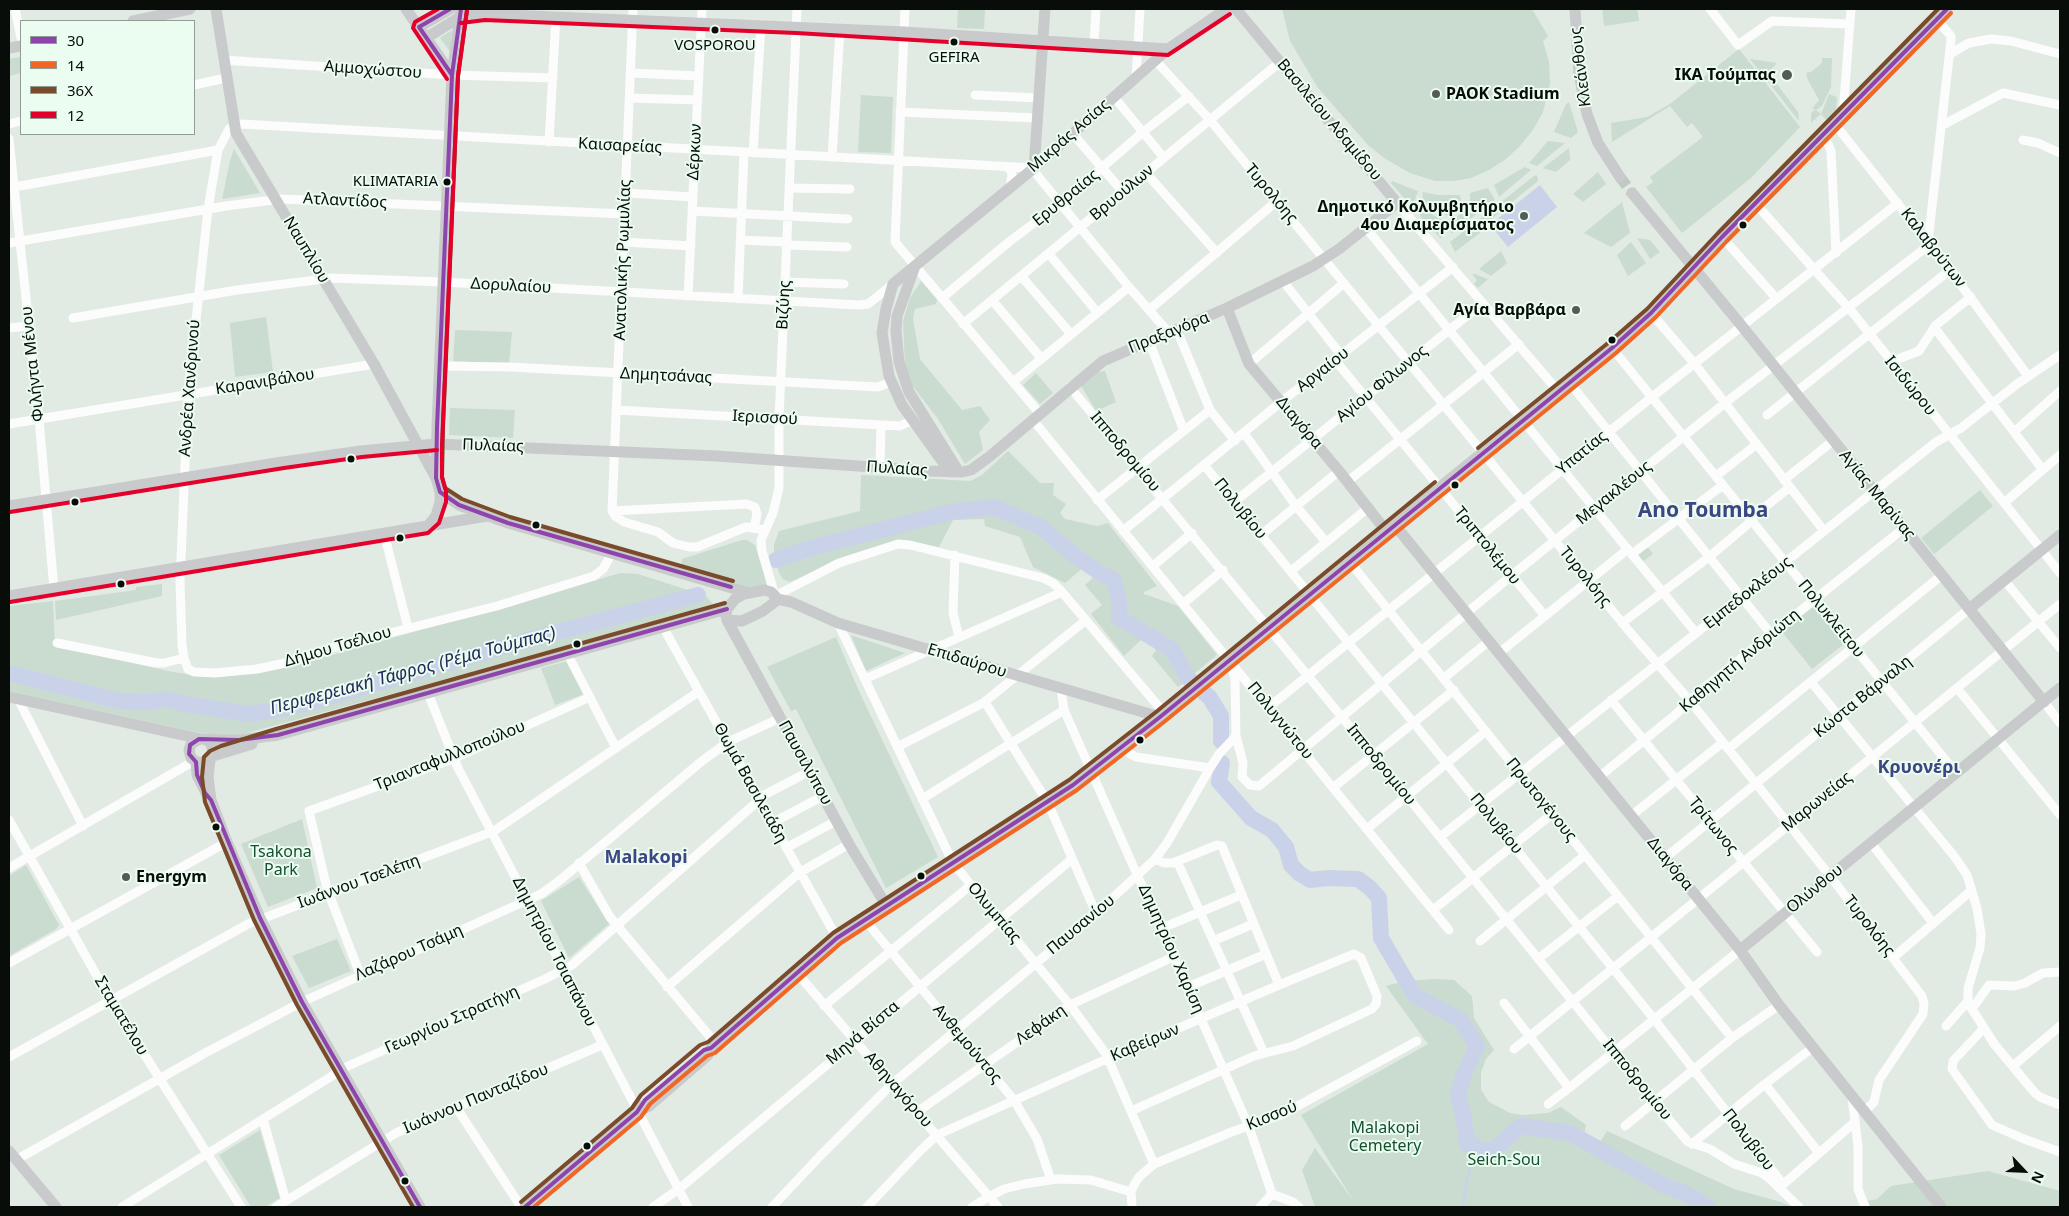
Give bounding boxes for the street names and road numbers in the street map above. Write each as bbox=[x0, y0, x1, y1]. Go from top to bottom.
street label: Κλεάνθους bbox=[1567, 26, 1595, 108]
street label: Βασιλείου Αδαμίδου bbox=[1273, 55, 1385, 185]
street label: Αμμοχώστου bbox=[324, 57, 422, 83]
street label: Μικράς Ασίας bbox=[1024, 95, 1114, 177]
street label: Δέρκων bbox=[684, 123, 706, 181]
street label: Καισαρείας bbox=[578, 134, 662, 158]
street label: Τυρολόης bbox=[1241, 160, 1301, 228]
street label: Βρυούλων bbox=[1086, 161, 1158, 225]
street label: Ερυθραίας bbox=[1029, 165, 1103, 231]
street label: Ανατολικής Ρωμυλίας bbox=[611, 179, 635, 341]
street label: Ατλαντίδος bbox=[303, 189, 387, 213]
street label: Καλαβρύτων bbox=[1896, 205, 1970, 291]
street label: Ναυπλίου bbox=[279, 213, 333, 287]
street label: Δορυλαίου bbox=[470, 274, 552, 298]
street label: Βιζύης bbox=[773, 280, 795, 330]
street label: Φιλήντα Μένου bbox=[17, 305, 49, 423]
street label: Πραξαγόρα bbox=[1126, 308, 1212, 358]
street label: Ανδρέα Χανδρινού bbox=[176, 319, 204, 457]
street label: Αγίου Φίλωνος bbox=[1332, 341, 1432, 427]
street label: Αργαίου bbox=[1293, 343, 1353, 397]
street label: Ισιδώρου bbox=[1880, 352, 1940, 420]
street label: Δημητσάνας bbox=[619, 364, 713, 388]
street label: Καρανιβάλου bbox=[214, 365, 316, 399]
street label: Διαγόρα bbox=[1272, 393, 1326, 453]
street label: Ιερισσού bbox=[732, 407, 798, 429]
street label: Ιπποδρομίου bbox=[1086, 408, 1164, 496]
street label: Υπατίας bbox=[1553, 427, 1611, 479]
street label: Πυλαίας bbox=[462, 435, 524, 457]
street label: Αγίας Μαρίνας bbox=[1835, 446, 1919, 544]
street label: Πυλαίας bbox=[866, 457, 928, 481]
street label: Μεγακλέους bbox=[1572, 457, 1656, 529]
street label: Πολυβίου bbox=[1210, 475, 1270, 543]
street label: Τριπτολέμου bbox=[1450, 503, 1524, 589]
street label: Τυρολόης bbox=[1555, 543, 1615, 611]
street label: Εμπεδοκλέους bbox=[1700, 553, 1796, 633]
street label: Πολυκλείτου bbox=[1794, 576, 1868, 662]
street label: Καθηγητή Ανδριώτη bbox=[1676, 605, 1804, 717]
street label: Δήμου Τσέλιου bbox=[282, 623, 394, 671]
street label: Επιδαύρου bbox=[925, 640, 1009, 682]
street label: Κώστα Βάρναλη bbox=[1810, 652, 1916, 742]
street label: Πολυγνώτου bbox=[1243, 678, 1317, 764]
street label: Τριανταφυλλοπούλου bbox=[372, 717, 528, 795]
street label: Παυσιλύπου bbox=[774, 717, 836, 809]
street label: Θωμά Βασιλειάδη bbox=[709, 720, 791, 846]
street label: Ιπποδρομίου bbox=[1342, 721, 1420, 809]
street label: Πρωτογένους bbox=[1502, 754, 1580, 846]
street label: Μαρωνείας bbox=[1778, 768, 1856, 836]
street label: Πολυβίου bbox=[1466, 790, 1526, 858]
street label: Τρίτωνος bbox=[1684, 793, 1742, 859]
street label: Διαγόρα bbox=[1643, 834, 1697, 894]
street label: Ιωάννου Τσελέπη bbox=[295, 851, 423, 913]
street label: Ολύνθου bbox=[1783, 860, 1847, 918]
street label: Δημητρίου Τσιαπάνου bbox=[508, 874, 600, 1030]
street label: Ολυμπίας bbox=[963, 879, 1025, 947]
street label: Δημητρίου Χαρίση bbox=[1134, 882, 1208, 1016]
street label: Παυσανίου bbox=[1043, 891, 1119, 959]
street label: Τυρολόης bbox=[1839, 892, 1899, 960]
street label: Λαζάρου Τσάμη bbox=[352, 921, 466, 985]
street label: Σταματέλου bbox=[90, 973, 152, 1059]
street label: Γεωργίου Στρατήγη bbox=[382, 982, 522, 1058]
street label: Μηνά Βίστα bbox=[823, 997, 903, 1069]
street label: Ανθεμούντος bbox=[928, 1001, 1006, 1087]
street label: Λεφάκη bbox=[1012, 1001, 1070, 1049]
street label: Καβείρων bbox=[1108, 1020, 1182, 1066]
street label: Ιπποδρομίου bbox=[1598, 1036, 1676, 1124]
street label: Αθηναγόρου bbox=[860, 1048, 936, 1132]
street label: Ιωάννου Πανταζίδου bbox=[401, 1060, 551, 1138]
street label: Κισσού bbox=[1244, 1097, 1300, 1135]
street label: Πολυβίου bbox=[1718, 1105, 1778, 1175]

